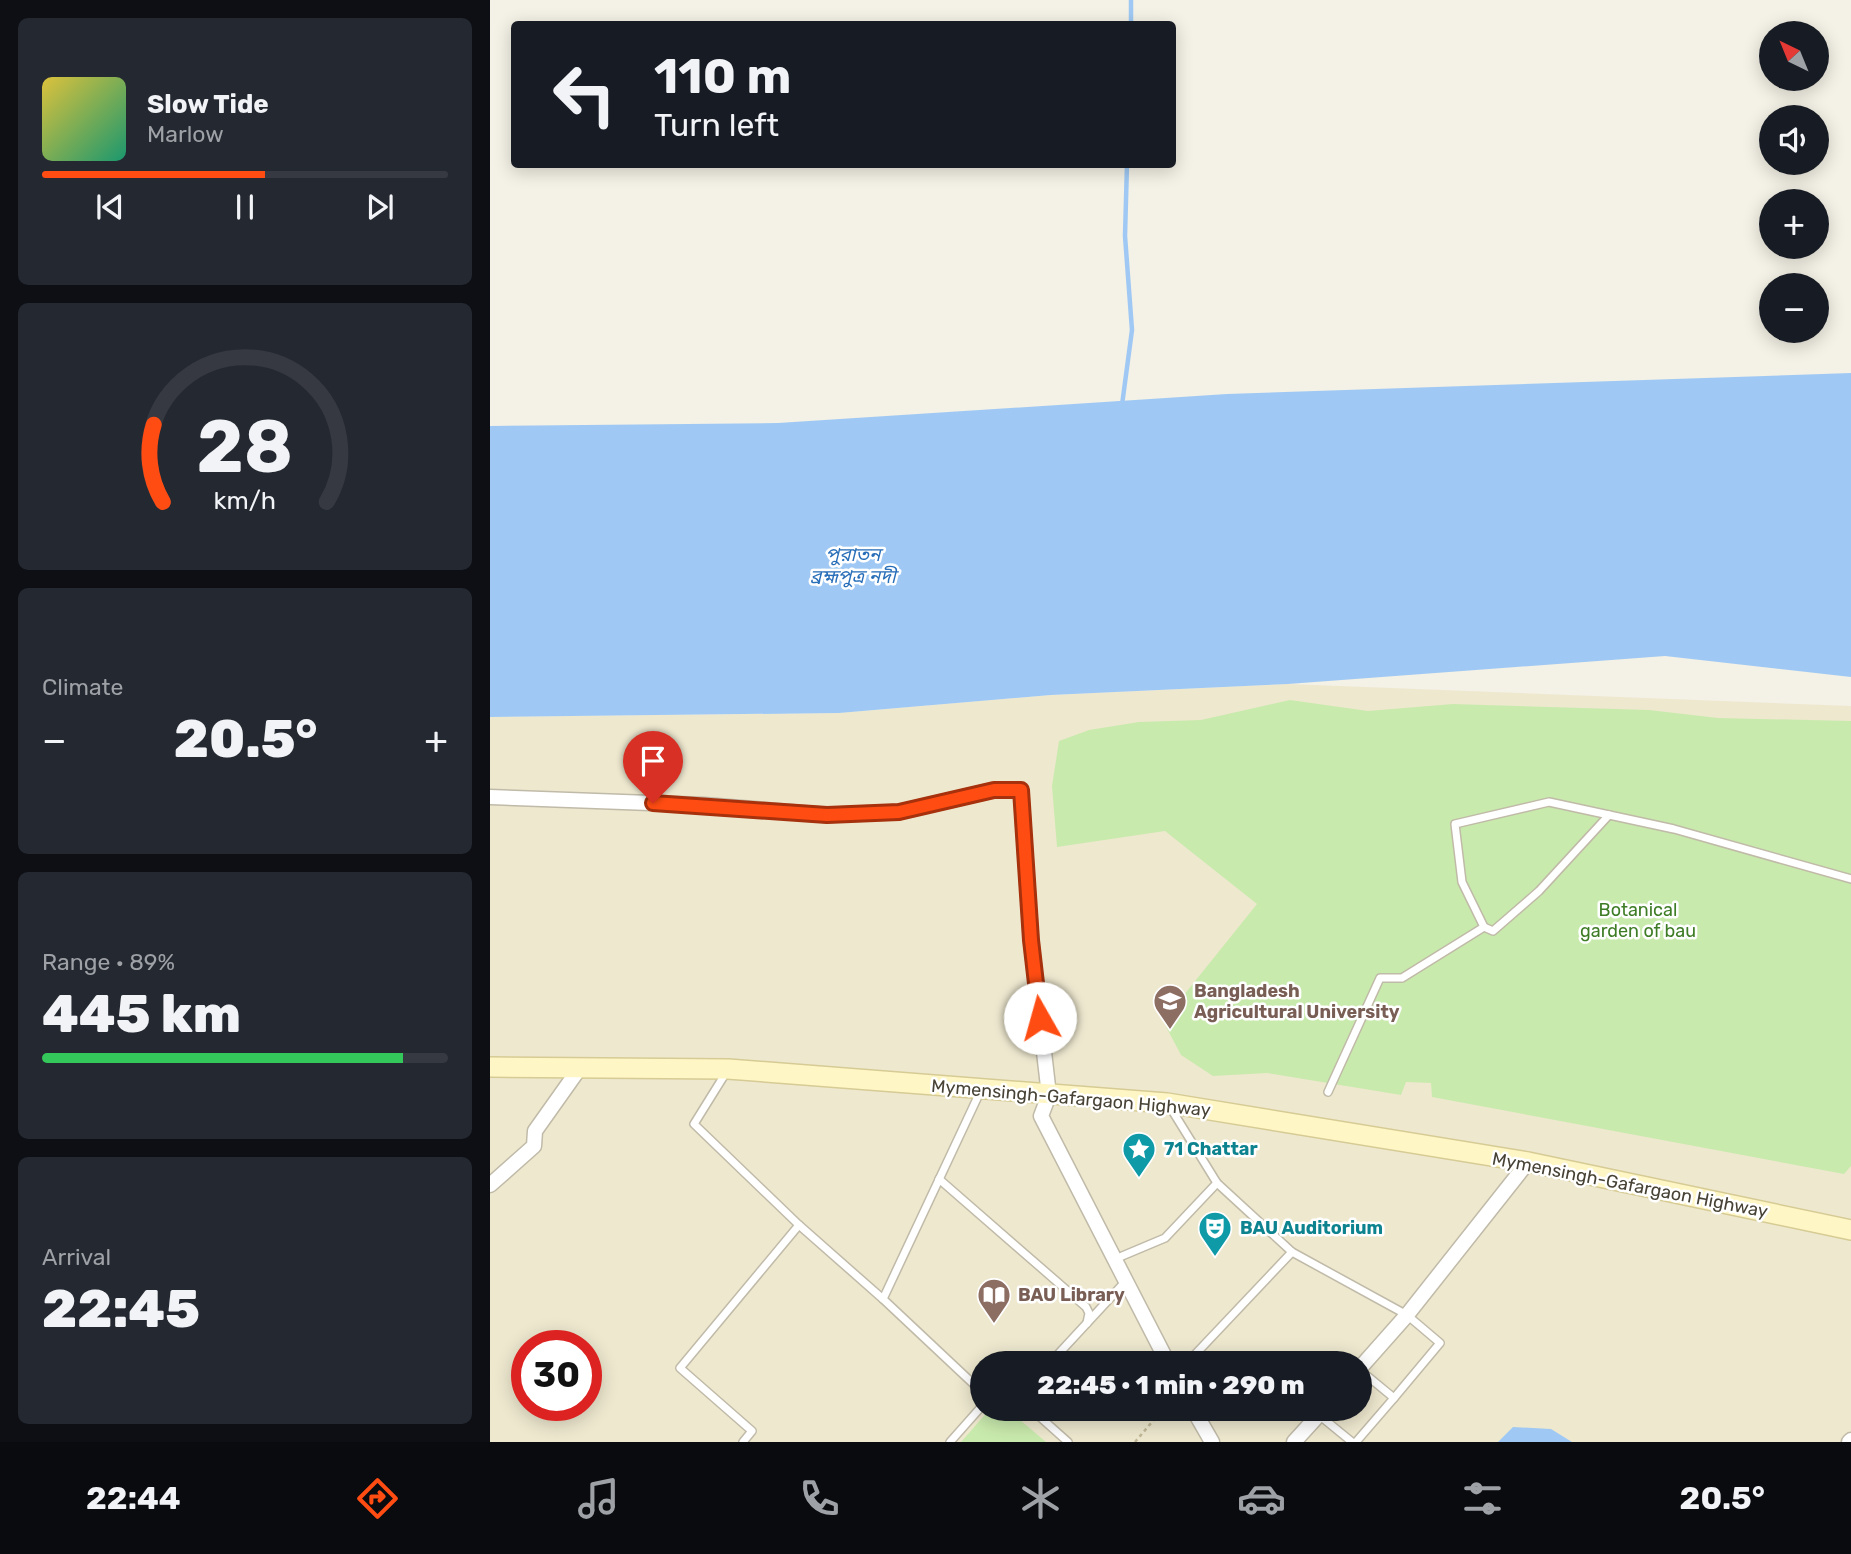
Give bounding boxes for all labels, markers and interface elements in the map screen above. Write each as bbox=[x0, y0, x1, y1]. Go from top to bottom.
north arrow bbox=[1759, 21, 1829, 91]
map controls bbox=[1759, 21, 1829, 343]
text: 110 m bbox=[654, 47, 791, 105]
icon: left bbox=[539, 49, 630, 140]
text: Slow Tide bbox=[147, 89, 269, 120]
button: sound bbox=[1759, 105, 1829, 175]
text: Turn left bbox=[654, 106, 779, 144]
text: Marlow bbox=[147, 120, 224, 148]
icon: previous bbox=[91, 188, 129, 226]
icon: pause bbox=[226, 188, 264, 226]
icon: next bbox=[361, 188, 399, 226]
button: + bbox=[1759, 189, 1829, 259]
button: − bbox=[1759, 273, 1829, 343]
text: 28 bbox=[197, 405, 293, 491]
text: km/h bbox=[214, 486, 276, 515]
water label: পুরাতন ব্রহ্মপুত্র নদী bbox=[810, 543, 900, 588]
text: Climate bbox=[42, 673, 123, 701]
text: 20.5° bbox=[174, 708, 317, 770]
text: − bbox=[42, 717, 67, 763]
text: + bbox=[424, 717, 448, 763]
pin bbox=[623, 731, 683, 803]
icon: arrive bbox=[634, 742, 672, 780]
park label: Botanical garden of bau bbox=[1580, 899, 1696, 942]
text: Range · 89% bbox=[42, 948, 175, 976]
place label: Bangladesh Agricultural University bbox=[1194, 980, 1400, 1023]
position arrow bbox=[1003, 981, 1077, 1055]
school or university icon: Bangladesh Agricultural University bbox=[1151, 982, 1189, 1031]
text: 445 km bbox=[42, 983, 241, 1045]
street label: Mymensingh-Gafargaon Highway bbox=[930, 1075, 1212, 1121]
place icon: 71 Chattar bbox=[1120, 1130, 1158, 1179]
place label: 71 Chattar bbox=[1164, 1138, 1258, 1160]
street label: Mymensingh-Gafargaon Highway bbox=[1490, 1147, 1770, 1223]
theatre icon: BAU Auditorium bbox=[1196, 1209, 1234, 1258]
place label: BAU Auditorium bbox=[1240, 1217, 1383, 1239]
text: Arrival bbox=[42, 1243, 111, 1271]
library icon: BAU Library bbox=[975, 1276, 1013, 1325]
text: 22:45 bbox=[42, 1278, 200, 1340]
place label: BAU Library bbox=[1018, 1284, 1125, 1306]
speed limit sign: 30 bbox=[511, 1330, 602, 1421]
text: 22:45 · 1 min · 290 m bbox=[1037, 1370, 1305, 1401]
icon: directions bbox=[353, 1474, 402, 1523]
icon: music bbox=[574, 1474, 623, 1523]
icon: phone bbox=[795, 1474, 844, 1523]
icon: climate bbox=[1016, 1474, 1065, 1523]
icon: car bbox=[1237, 1474, 1286, 1523]
icon: filters bbox=[1458, 1474, 1507, 1523]
text: 22:44 bbox=[86, 1479, 181, 1517]
text: 20.5° bbox=[1680, 1479, 1765, 1517]

